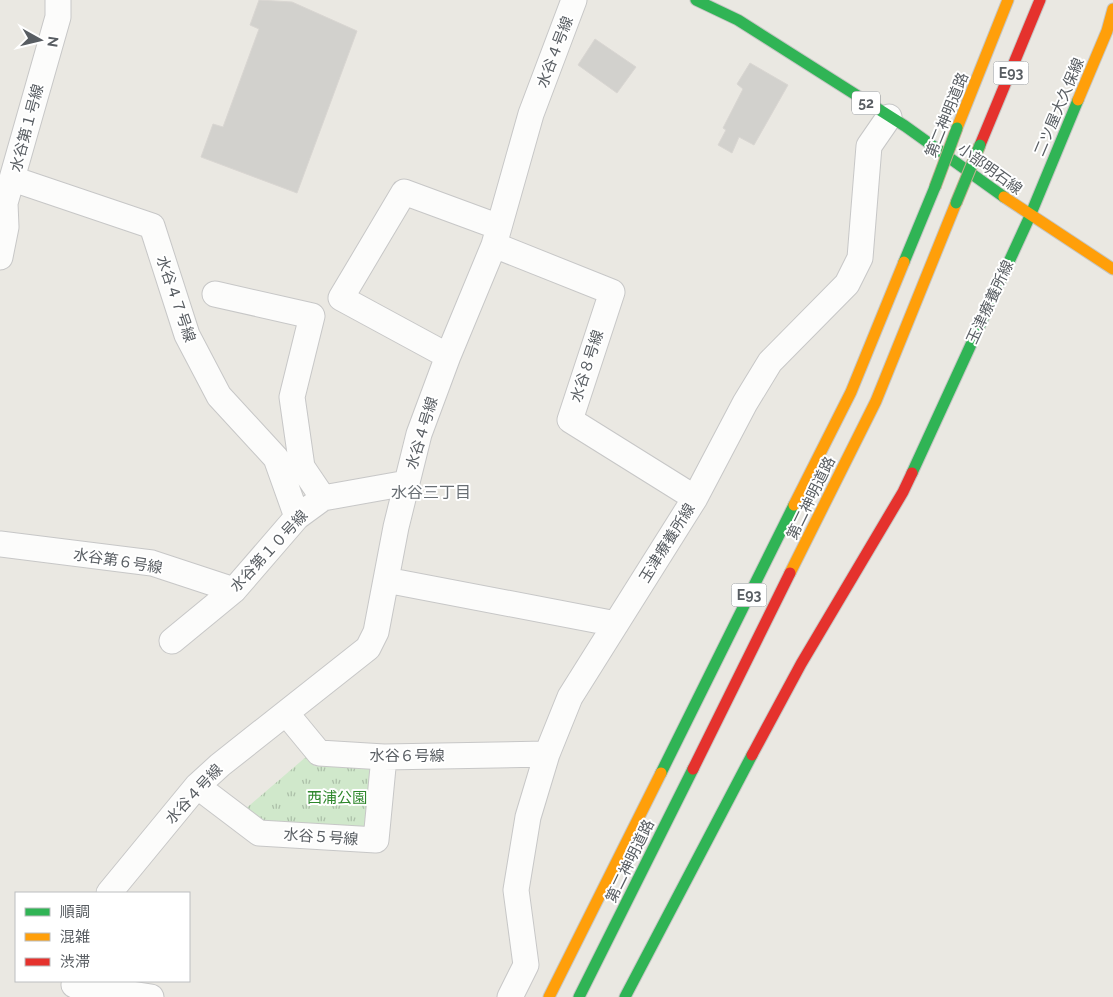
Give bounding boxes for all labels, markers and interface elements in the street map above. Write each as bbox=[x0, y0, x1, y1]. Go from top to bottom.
street label: 水谷４号線 bbox=[533, 14, 577, 90]
north arrow bbox=[15, 15, 65, 65]
text: N bbox=[44, 35, 62, 48]
street label: 二ツ屋大久保線 bbox=[1030, 55, 1088, 159]
road number: E93 bbox=[994, 62, 1028, 84]
street label: 第二神明道路 bbox=[922, 70, 972, 160]
street label: 水谷第１号線 bbox=[7, 82, 47, 174]
road number: 52 bbox=[852, 92, 880, 115]
street label: 小部明石線 bbox=[954, 140, 1026, 198]
street label: 水谷４７号線 bbox=[153, 254, 199, 344]
street label: 玉津療養所線 bbox=[963, 257, 1017, 347]
street label: 水谷８号線 bbox=[567, 328, 607, 404]
street label: 水谷４号線 bbox=[402, 394, 442, 472]
street label: 第二神明道路 bbox=[783, 454, 839, 542]
district label: 水谷三丁目 bbox=[391, 483, 471, 502]
street label: 玉津療養所線 bbox=[636, 500, 698, 586]
street label: 水谷第１０号線 bbox=[227, 506, 311, 596]
street label: 水谷第６号線 bbox=[72, 545, 164, 577]
road number: E93 bbox=[732, 584, 766, 606]
street label: 水谷６号線 bbox=[369, 747, 445, 765]
street label: 水谷４号線 bbox=[162, 760, 226, 828]
park label: 西浦公園 bbox=[307, 789, 367, 807]
street label: 第二神明道路 bbox=[602, 817, 658, 905]
street label: 水谷５号線 bbox=[283, 825, 359, 849]
legend bbox=[15, 892, 190, 982]
text: 順調 bbox=[60, 903, 90, 921]
text: 混雑 bbox=[60, 928, 90, 946]
text: 渋滞 bbox=[60, 953, 90, 971]

